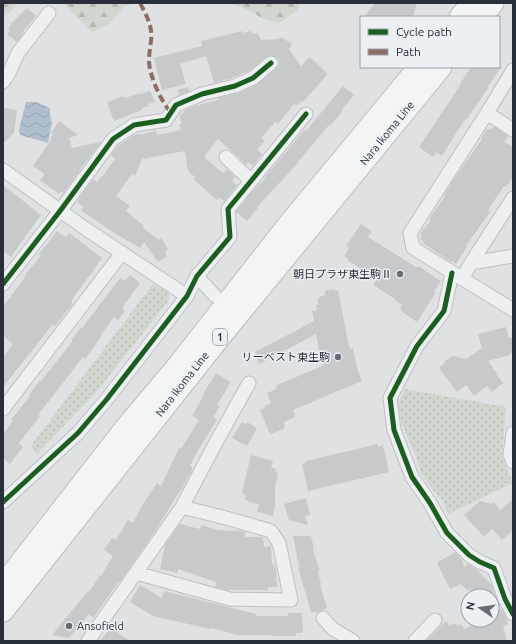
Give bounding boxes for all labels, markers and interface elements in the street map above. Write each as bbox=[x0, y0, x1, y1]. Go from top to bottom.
legend bbox=[360, 16, 500, 68]
text: Cycle path bbox=[396, 25, 452, 38]
text: Path bbox=[396, 45, 421, 58]
street label: Nara Ikoma Line bbox=[358, 99, 416, 167]
place label: 朝日プラザ東生駒Ⅱ bbox=[293, 268, 392, 280]
marker: 朝日プラザ東生駒Ⅱ bbox=[395, 269, 405, 279]
road number: 1 bbox=[213, 329, 227, 345]
street label: Nara Ikoma Line bbox=[153, 349, 211, 419]
place label: リーベスト東生駒 bbox=[242, 351, 330, 363]
marker: リーベスト東生駒 bbox=[333, 352, 343, 362]
north arrow bbox=[460, 588, 500, 628]
text: N bbox=[463, 600, 477, 611]
place label: Ansofield bbox=[77, 620, 124, 632]
marker: Ansofield bbox=[64, 621, 74, 631]

